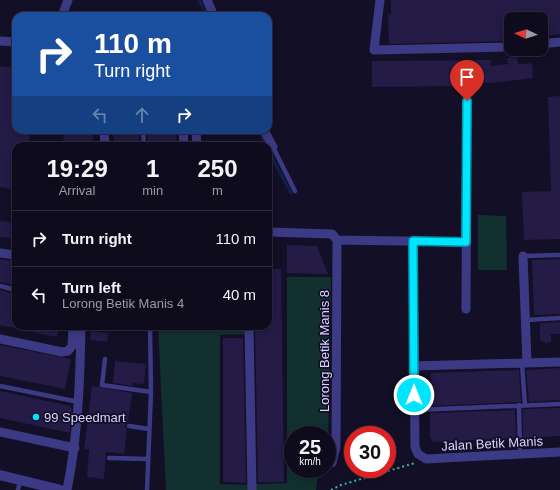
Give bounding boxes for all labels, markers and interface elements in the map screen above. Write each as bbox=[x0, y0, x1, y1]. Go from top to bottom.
north arrow bbox=[504, 12, 548, 56]
map controls bbox=[504, 12, 548, 56]
icon: right bbox=[28, 28, 80, 80]
text: 110 m bbox=[94, 28, 172, 59]
pin bbox=[450, 60, 484, 101]
text: Turn right bbox=[94, 61, 170, 81]
icon: arrive bbox=[456, 66, 478, 88]
icon: left bbox=[89, 104, 111, 126]
icon: ahead bbox=[131, 104, 153, 126]
icon: right bbox=[173, 104, 195, 126]
text: 19:29 bbox=[46, 155, 108, 182]
text: 1 bbox=[146, 155, 159, 182]
text: 250 bbox=[198, 155, 238, 182]
text: Arrival bbox=[59, 183, 96, 198]
text: min bbox=[142, 183, 163, 198]
text: m bbox=[212, 183, 223, 198]
icon: right bbox=[28, 228, 50, 250]
text: Turn right bbox=[62, 230, 132, 247]
text: 110 m bbox=[215, 230, 256, 247]
text: Turn left bbox=[62, 279, 121, 296]
icon: left bbox=[28, 284, 50, 306]
text: 40 m bbox=[223, 286, 256, 303]
street label: Lorong Betik Manis 8 bbox=[317, 290, 332, 412]
text: Lorong Betik Manis 4 bbox=[62, 296, 184, 311]
position arrow bbox=[393, 374, 435, 416]
place label: 99 Speedmart bbox=[44, 410, 126, 425]
marker: 99 Speedmart bbox=[31, 412, 41, 422]
speed limit sign: 30 bbox=[344, 426, 396, 478]
street label: Jalan Betik Manis bbox=[441, 433, 544, 454]
text: 25 bbox=[299, 436, 321, 458]
text: km/h bbox=[299, 456, 321, 467]

